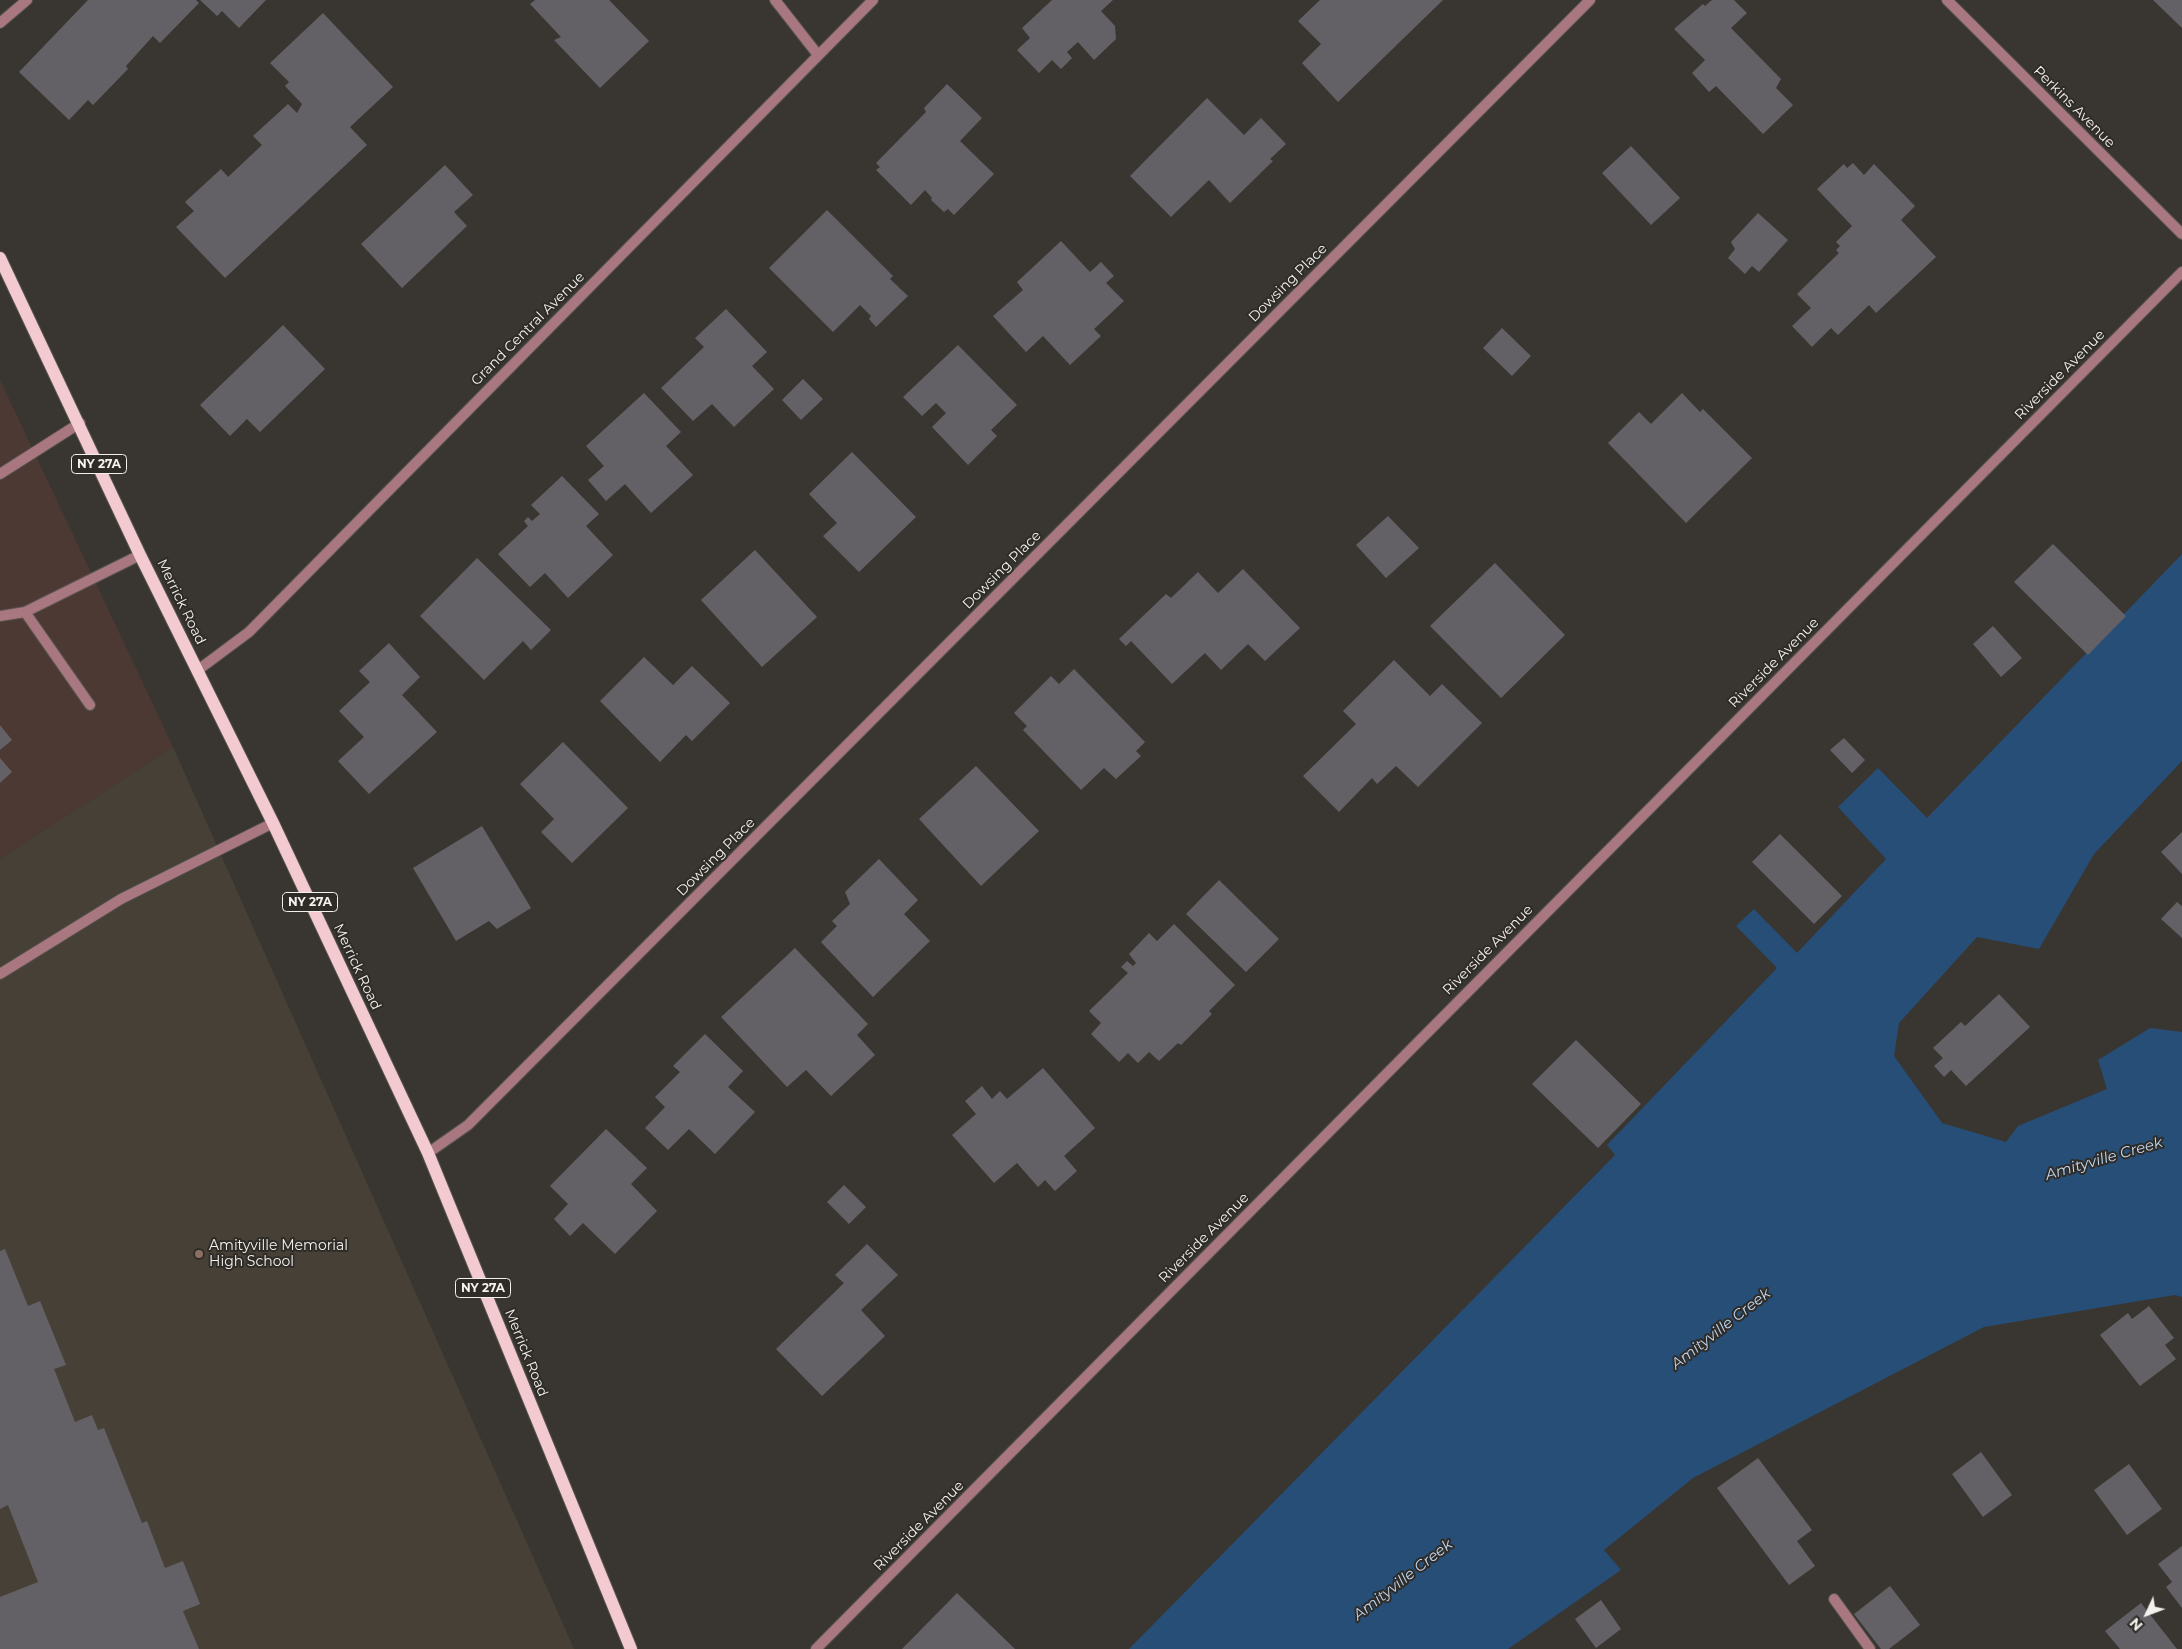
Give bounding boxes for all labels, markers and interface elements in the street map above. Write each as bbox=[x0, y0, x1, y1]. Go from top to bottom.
street label: Perkins Avenue bbox=[2030, 63, 2118, 151]
street label: Dowsing Place bbox=[1245, 240, 1331, 326]
street label: Grand Central Avenue bbox=[468, 269, 588, 389]
street label: Riverside Avenue bbox=[2012, 327, 2108, 423]
road number: NY 27A bbox=[72, 454, 126, 474]
street label: Dowsing Place bbox=[959, 527, 1045, 613]
street label: Merrick Road bbox=[153, 557, 209, 647]
street label: Riverside Avenue bbox=[1726, 615, 1822, 711]
street label: Dowsing Place bbox=[673, 814, 759, 900]
road number: NY 27A bbox=[282, 892, 338, 912]
street label: Riverside Avenue bbox=[1440, 902, 1536, 998]
street label: Merrick Road bbox=[330, 921, 384, 1013]
water label: Amityville Creek bbox=[2043, 1134, 2165, 1184]
street label: Riverside Avenue bbox=[1156, 1190, 1252, 1286]
place label: Amityville Memorial High School bbox=[209, 1238, 348, 1270]
marker: Amityville Memorial High School bbox=[193, 1248, 205, 1260]
road number: NY 27A bbox=[456, 1278, 510, 1298]
water label: Amityville Creek bbox=[1668, 1285, 1774, 1373]
street label: Merrick Road bbox=[501, 1307, 551, 1399]
street label: Riverside Avenue bbox=[871, 1478, 967, 1574]
water label: Amityville Creek bbox=[1350, 1536, 1456, 1624]
north arrow bbox=[2122, 1589, 2172, 1639]
text: N bbox=[2126, 1614, 2146, 1635]

